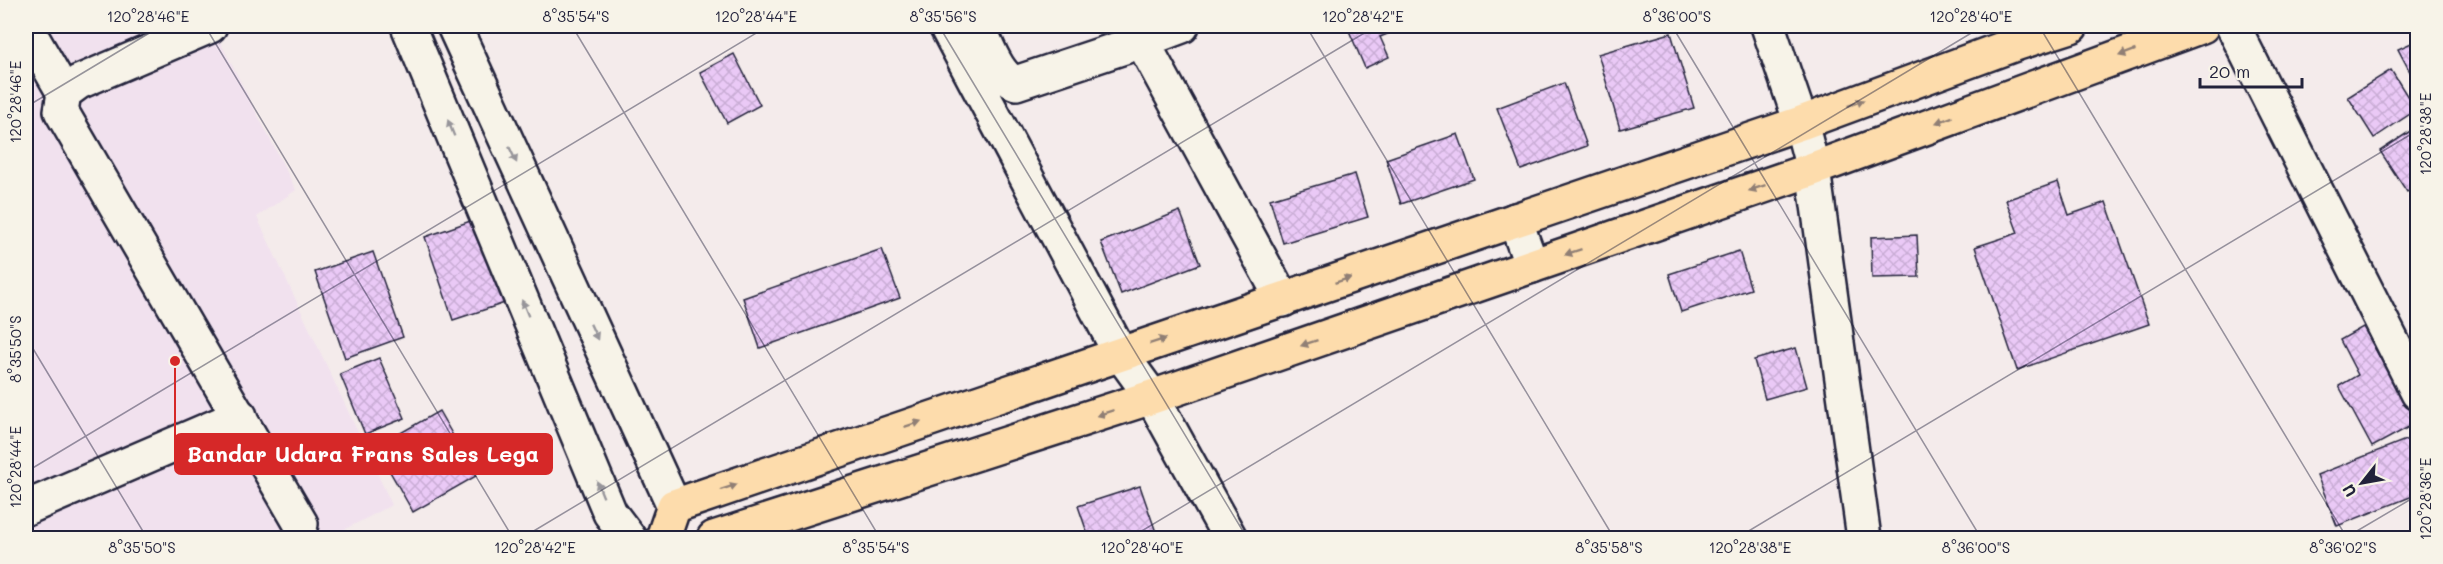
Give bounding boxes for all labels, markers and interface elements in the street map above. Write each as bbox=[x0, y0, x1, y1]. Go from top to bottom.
text: 120°28'46"E bbox=[107, 6, 190, 26]
text: 8°35'54"S bbox=[543, 6, 610, 26]
text: 120°28'44"E bbox=[715, 6, 798, 26]
text: 8°35'56"S bbox=[909, 6, 977, 26]
text: 120°28'42"E bbox=[1322, 6, 1404, 26]
text: 8°36'00"S bbox=[1643, 6, 1711, 26]
text: 120°28'40"E bbox=[1930, 6, 2013, 26]
one-way arrow bbox=[2118, 49, 2136, 58]
scale bar bbox=[2200, 51, 2302, 89]
text: 20 m bbox=[2209, 59, 2250, 83]
text: 120°28'46"E bbox=[5, 60, 25, 143]
text: 120°28'38"E bbox=[2415, 92, 2435, 175]
one-way arrow bbox=[1848, 97, 1866, 107]
one-way arrow bbox=[1935, 116, 1953, 126]
one-way arrow bbox=[446, 119, 456, 137]
one-way arrow bbox=[509, 147, 518, 164]
one-way arrow bbox=[1748, 184, 1766, 193]
one-way arrow bbox=[1564, 248, 1582, 257]
one-way arrow bbox=[1334, 274, 1352, 284]
one-way arrow bbox=[520, 299, 530, 317]
text: 8°35'50"S bbox=[5, 315, 25, 383]
one-way arrow bbox=[590, 324, 599, 341]
one-way arrow bbox=[1149, 336, 1167, 345]
one-way arrow bbox=[1300, 339, 1318, 349]
one-way arrow bbox=[1096, 408, 1114, 418]
one-way arrow bbox=[905, 418, 923, 428]
text: 120°28'44"E bbox=[5, 425, 25, 508]
callout: Bandar Udara Frans Sales Lega bbox=[175, 434, 552, 474]
text: Bandar Udara Frans Sales Lega bbox=[187, 439, 539, 468]
north arrow bbox=[2332, 453, 2392, 513]
text: 120°28'36"E bbox=[2415, 457, 2435, 540]
one-way arrow bbox=[595, 479, 605, 497]
text: U bbox=[2337, 481, 2361, 501]
one-way arrow bbox=[720, 482, 738, 492]
text: 8°35'50"S bbox=[108, 537, 176, 557]
text: 120°28'42"E bbox=[494, 537, 576, 557]
text: 8°35'54"S bbox=[843, 537, 910, 557]
text: 120°28'40"E bbox=[1101, 537, 1184, 557]
text: 8°35'58"S bbox=[1575, 537, 1643, 557]
text: 120°28'38"E bbox=[1709, 537, 1792, 557]
text: 8°36'00"S bbox=[1942, 537, 2010, 557]
text: 8°36'02"S bbox=[2309, 537, 2377, 557]

